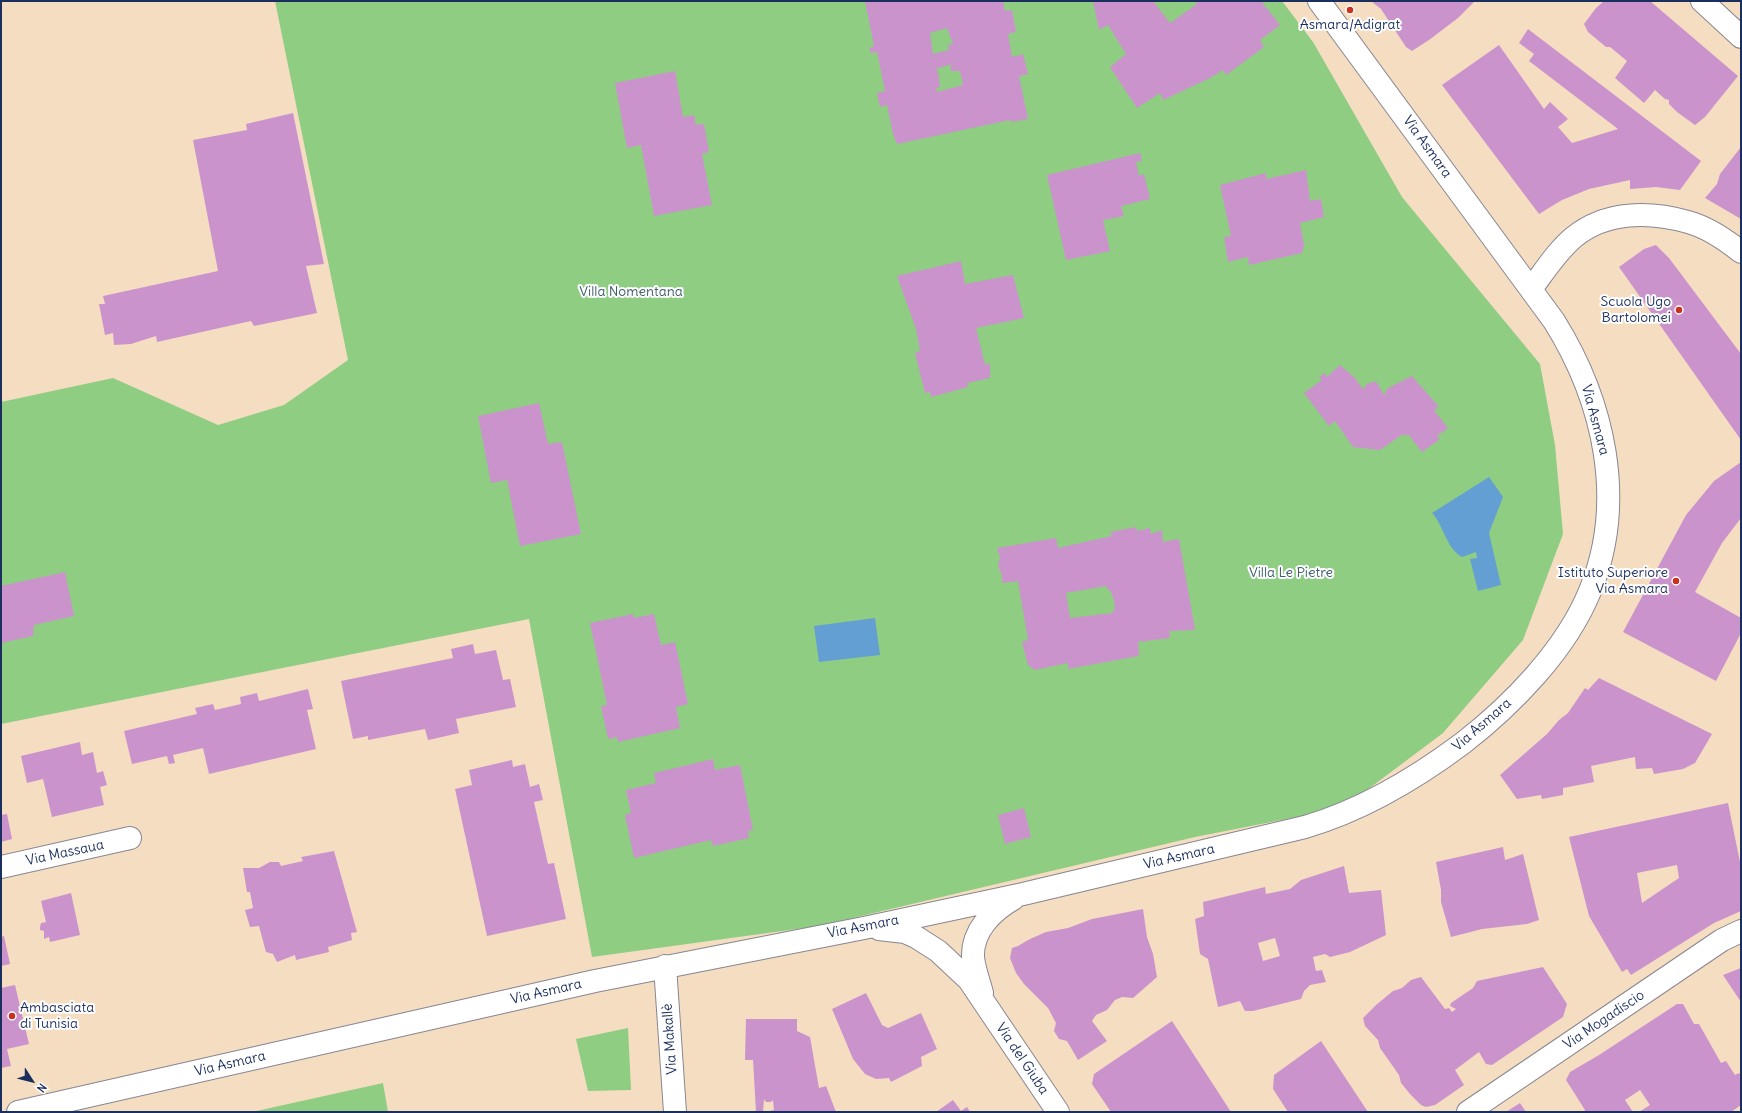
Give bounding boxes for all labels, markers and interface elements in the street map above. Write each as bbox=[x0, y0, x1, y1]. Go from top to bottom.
marker: Asmara/Adigrat bbox=[1345, 5, 1355, 15]
place label: Asmara/Adigrat bbox=[1300, 17, 1400, 33]
street label: Via Asmara bbox=[1399, 113, 1455, 181]
park label: Villa Nomentana bbox=[579, 284, 683, 300]
place label: Scuola Ugo Bartolomei bbox=[1601, 294, 1671, 326]
marker: Scuola Ugo Bartolomei bbox=[1674, 305, 1684, 315]
street label: Via Asmara bbox=[1578, 383, 1612, 457]
park label: Villa Le Pietre bbox=[1249, 565, 1333, 581]
place label: Istituto Superiore Via Asmara bbox=[1558, 565, 1668, 598]
marker: Istituto Superiore Via Asmara bbox=[1671, 576, 1681, 586]
street label: Via Asmara bbox=[1449, 695, 1515, 755]
street label: Via Massaua bbox=[24, 837, 106, 869]
street label: Via Asmara bbox=[1142, 841, 1216, 873]
street label: Via Asmara bbox=[826, 912, 900, 942]
street label: Via Asmara bbox=[509, 976, 583, 1008]
street label: Via Mogadiscio bbox=[1560, 987, 1648, 1053]
place label: Ambasciata di Tunisia bbox=[20, 1000, 94, 1032]
street label: Via Makallè bbox=[659, 1003, 681, 1075]
marker: Ambasciata di Tunisia bbox=[7, 1011, 17, 1021]
street label: Via del Giuba bbox=[992, 1020, 1052, 1098]
street label: Via Asmara bbox=[193, 1048, 267, 1080]
north arrow bbox=[12, 1061, 52, 1101]
text: N bbox=[34, 1081, 50, 1095]

